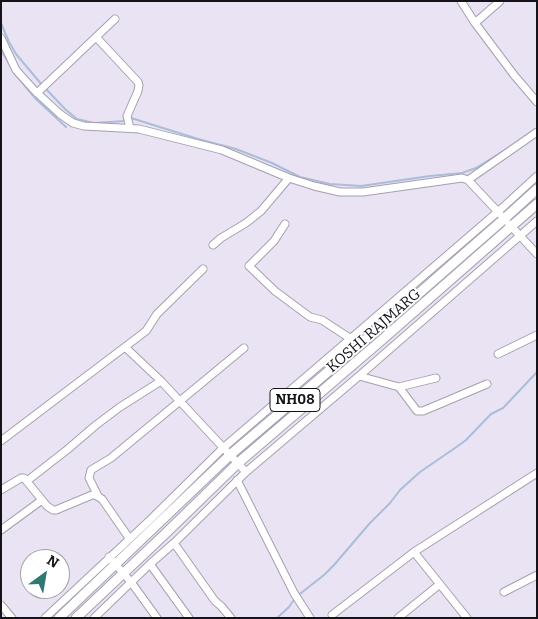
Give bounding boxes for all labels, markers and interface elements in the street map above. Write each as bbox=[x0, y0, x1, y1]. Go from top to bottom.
street label: KOSHI RAJMARG bbox=[323, 285, 425, 377]
road number: NH08 bbox=[270, 388, 320, 412]
north arrow bbox=[20, 549, 70, 599]
text: N bbox=[44, 552, 62, 572]

